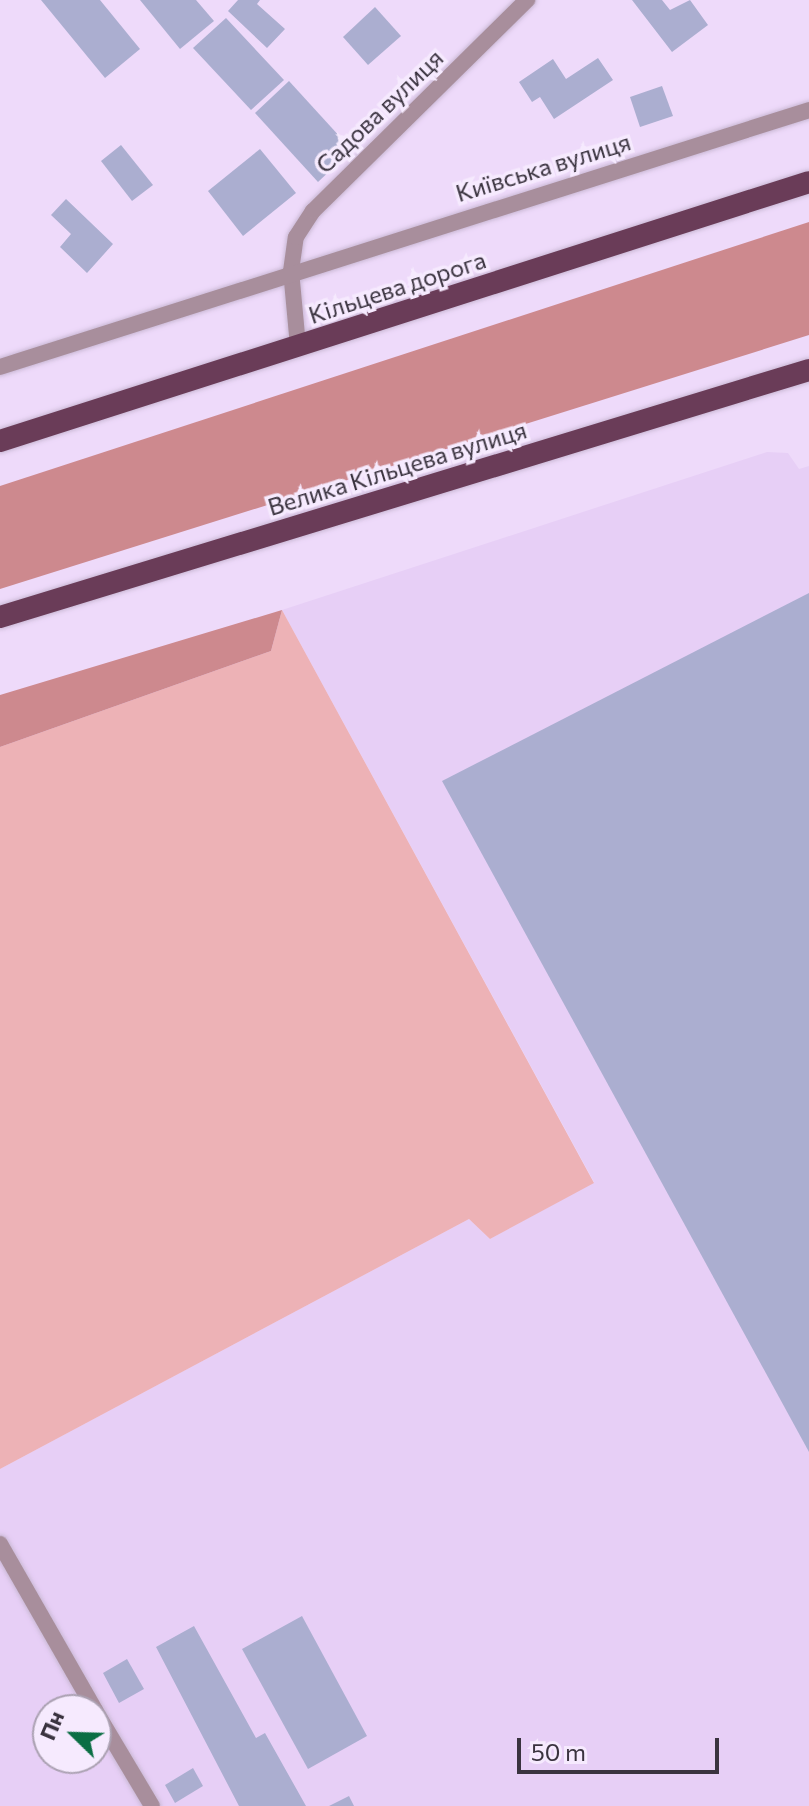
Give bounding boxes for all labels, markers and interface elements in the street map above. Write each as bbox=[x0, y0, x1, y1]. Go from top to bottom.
street label: Садова вулиця bbox=[309, 43, 449, 179]
street label: Київська вулиця bbox=[452, 127, 634, 207]
street label: Кільцева дорога bbox=[305, 245, 489, 329]
street label: Велика Кільцева вулиця bbox=[264, 415, 530, 521]
north arrow bbox=[32, 1694, 112, 1774]
text: Пн bbox=[33, 1707, 69, 1744]
scale bar bbox=[521, 1722, 723, 1772]
text: 50 m bbox=[531, 1737, 586, 1766]

